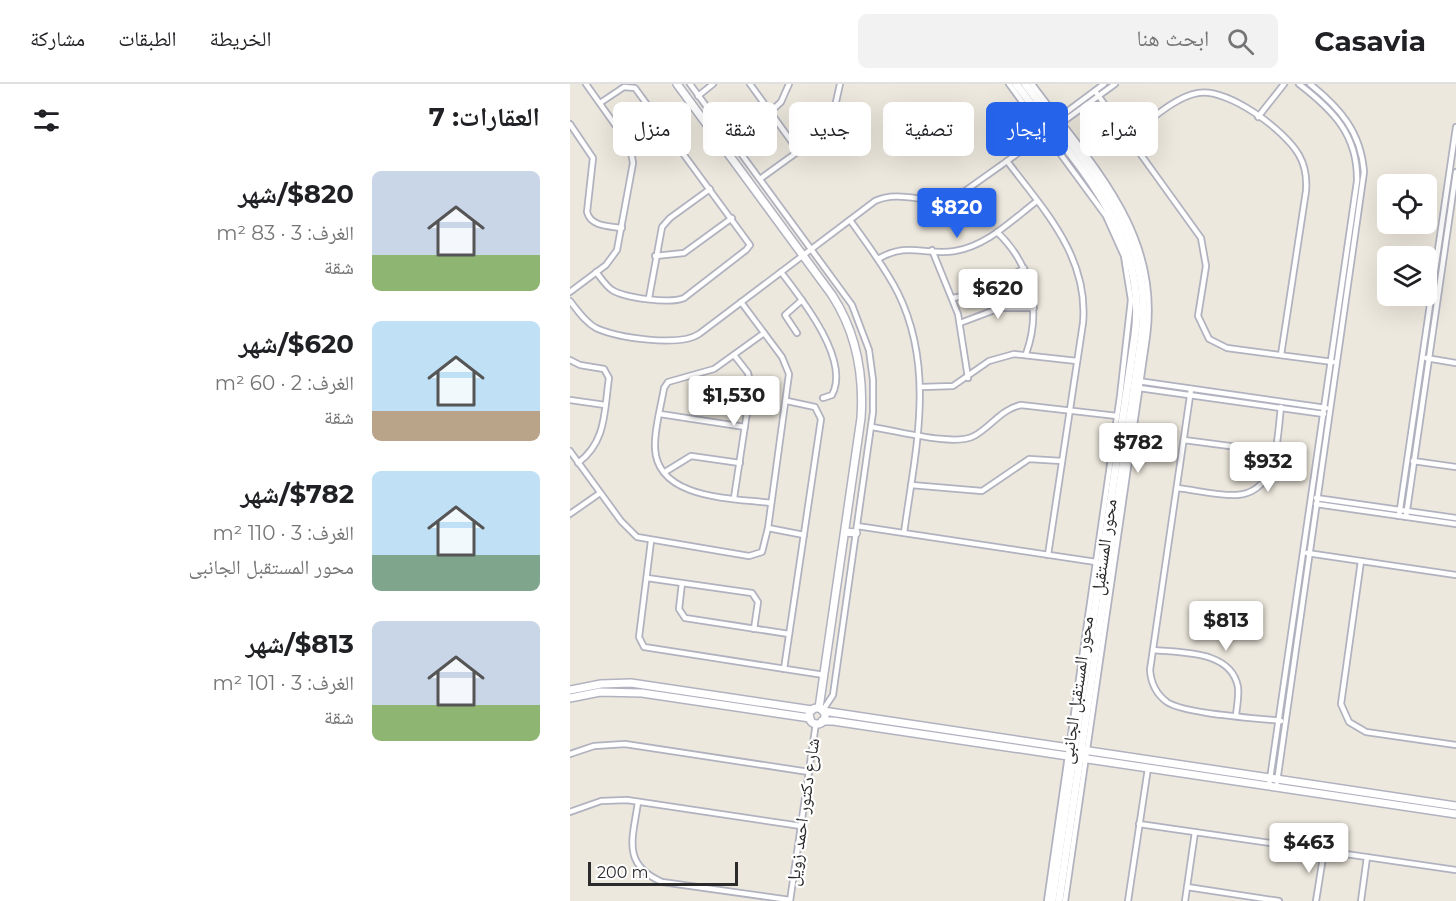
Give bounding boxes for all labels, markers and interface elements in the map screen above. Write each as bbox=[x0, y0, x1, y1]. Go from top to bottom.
search box bbox=[858, 14, 1278, 68]
text: Casavia bbox=[1314, 24, 1426, 58]
text: ابحث هنا bbox=[1136, 25, 1209, 52]
icon: search bbox=[1224, 25, 1257, 58]
text: مشاركة bbox=[30, 26, 85, 51]
text: الطبقات bbox=[118, 26, 177, 51]
text: الخريطة bbox=[210, 26, 271, 51]
text: العقارات: 7 bbox=[429, 101, 540, 133]
chip: منزل bbox=[613, 102, 691, 156]
chip: شقة bbox=[703, 102, 777, 156]
chip: جديد bbox=[789, 102, 871, 156]
chip: تصفية bbox=[883, 102, 974, 156]
chip: إيجار bbox=[986, 102, 1068, 156]
chip: شراء bbox=[1080, 102, 1158, 156]
icon: filters bbox=[30, 104, 63, 137]
map controls bbox=[1377, 174, 1437, 306]
button: locate bbox=[1377, 174, 1437, 234]
text: $820/شهر bbox=[238, 178, 354, 210]
pin: $820 bbox=[921, 188, 993, 239]
icon: home bbox=[420, 195, 492, 267]
text: $820 bbox=[931, 195, 983, 219]
text: الغرف: 3 · 83 m² bbox=[216, 221, 354, 245]
button: layers bbox=[1377, 246, 1437, 306]
text: شقة bbox=[324, 255, 354, 279]
pin: $620 bbox=[962, 269, 1034, 320]
text: $620 bbox=[973, 276, 1023, 300]
text: $620/شهر bbox=[239, 328, 354, 360]
icon: home bbox=[420, 345, 492, 417]
text: الغرف: 2 · 60 m² bbox=[215, 371, 354, 395]
pin: $1,530 bbox=[685, 376, 783, 427]
text: $1,530 bbox=[703, 383, 765, 407]
text: شقة bbox=[324, 405, 354, 429]
pin: $782 bbox=[1102, 423, 1174, 474]
text: $782 bbox=[1113, 430, 1163, 454]
pin: $932 bbox=[1232, 442, 1304, 493]
text: $932 bbox=[1244, 449, 1292, 473]
text: $782/شهر bbox=[241, 478, 354, 510]
icon: home bbox=[420, 495, 492, 567]
street label: محور المستقبل bbox=[1086, 497, 1122, 597]
text: الغرف: 3 · 110 m² bbox=[213, 521, 354, 545]
text: محور المستقبل الجانبى bbox=[188, 555, 354, 579]
pin: $813 bbox=[1190, 601, 1262, 652]
text: $813 bbox=[1203, 608, 1249, 632]
street label: محور المستقبل الجانبى bbox=[1056, 615, 1098, 765]
text: $813/شهر bbox=[246, 628, 354, 660]
icon: home bbox=[420, 645, 492, 717]
text: الغرف: 3 · 101 m² bbox=[213, 671, 354, 695]
text: شقة bbox=[324, 705, 354, 729]
street label: شارع دكتور احمد زويل bbox=[782, 737, 824, 887]
pin: $463 bbox=[1273, 823, 1345, 874]
text: $463 bbox=[1283, 830, 1335, 854]
scale bar bbox=[588, 859, 738, 886]
text: 200 m bbox=[597, 863, 648, 882]

